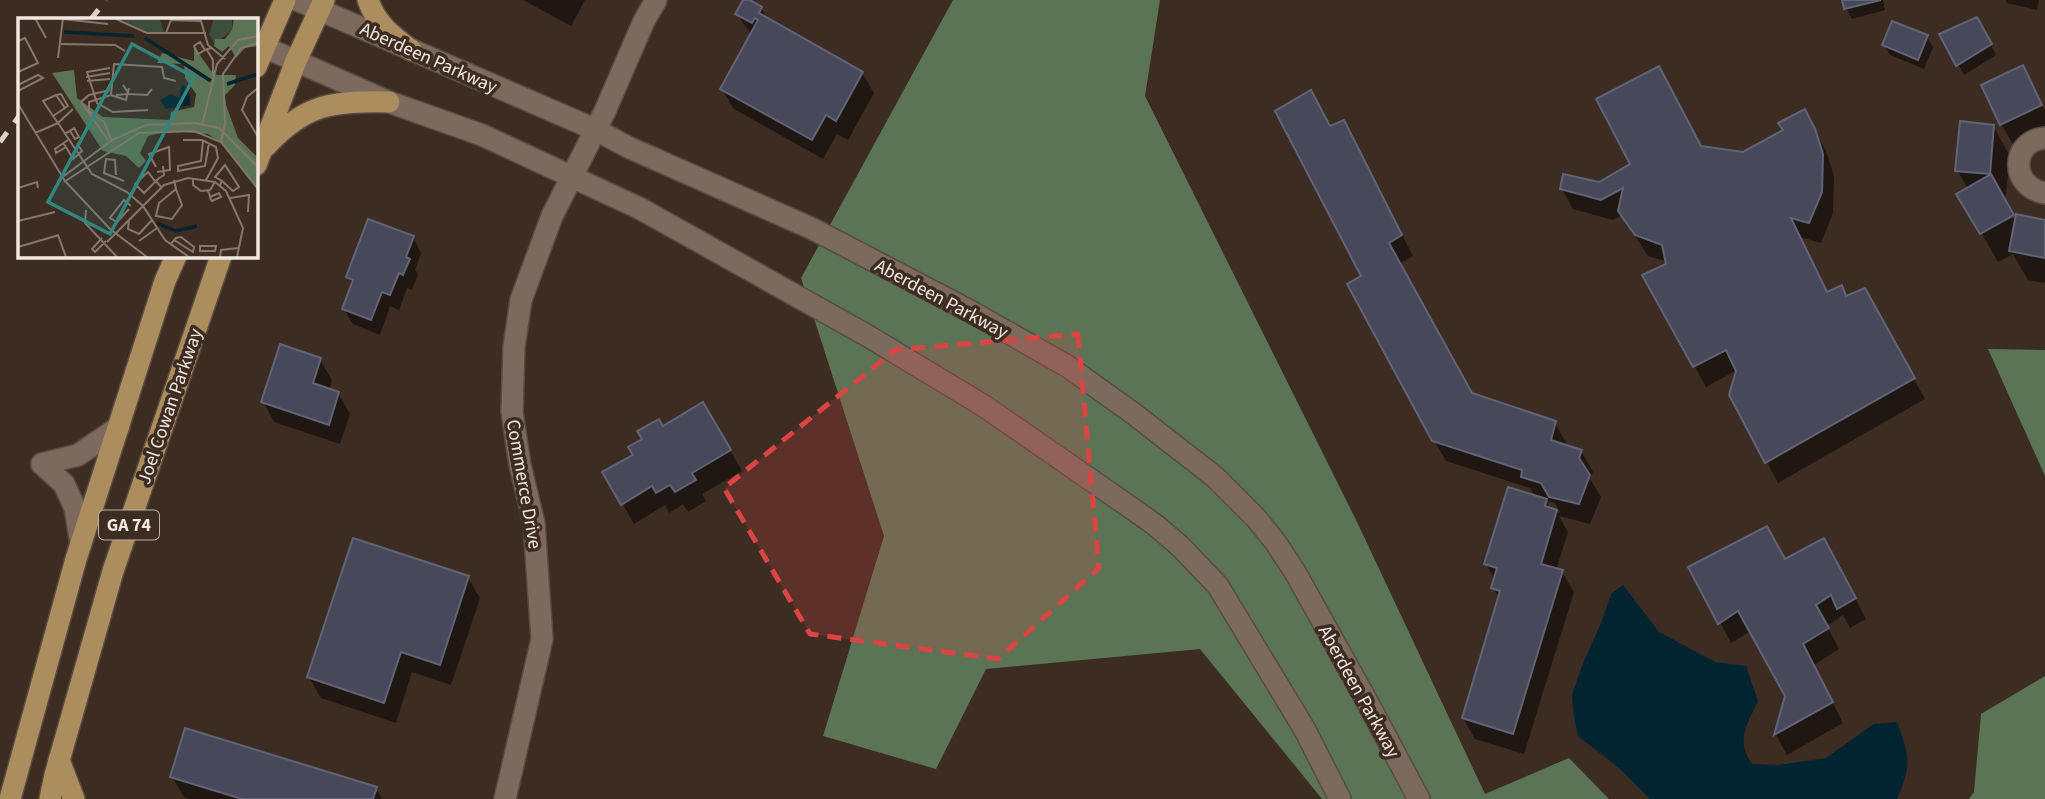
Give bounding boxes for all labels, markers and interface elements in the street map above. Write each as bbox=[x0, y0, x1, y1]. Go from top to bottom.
street label: Aberdeen Parkway bbox=[355, 16, 501, 101]
inset map bbox=[18, 18, 257, 257]
street label: Aberdeen Parkway bbox=[870, 253, 1013, 346]
street label: Joel Cowan Parkway bbox=[131, 325, 210, 488]
street label: Commerce Drive bbox=[499, 417, 548, 551]
road number: GA 74 bbox=[99, 510, 159, 540]
street label: Aberdeen Parkway bbox=[1311, 621, 1406, 763]

